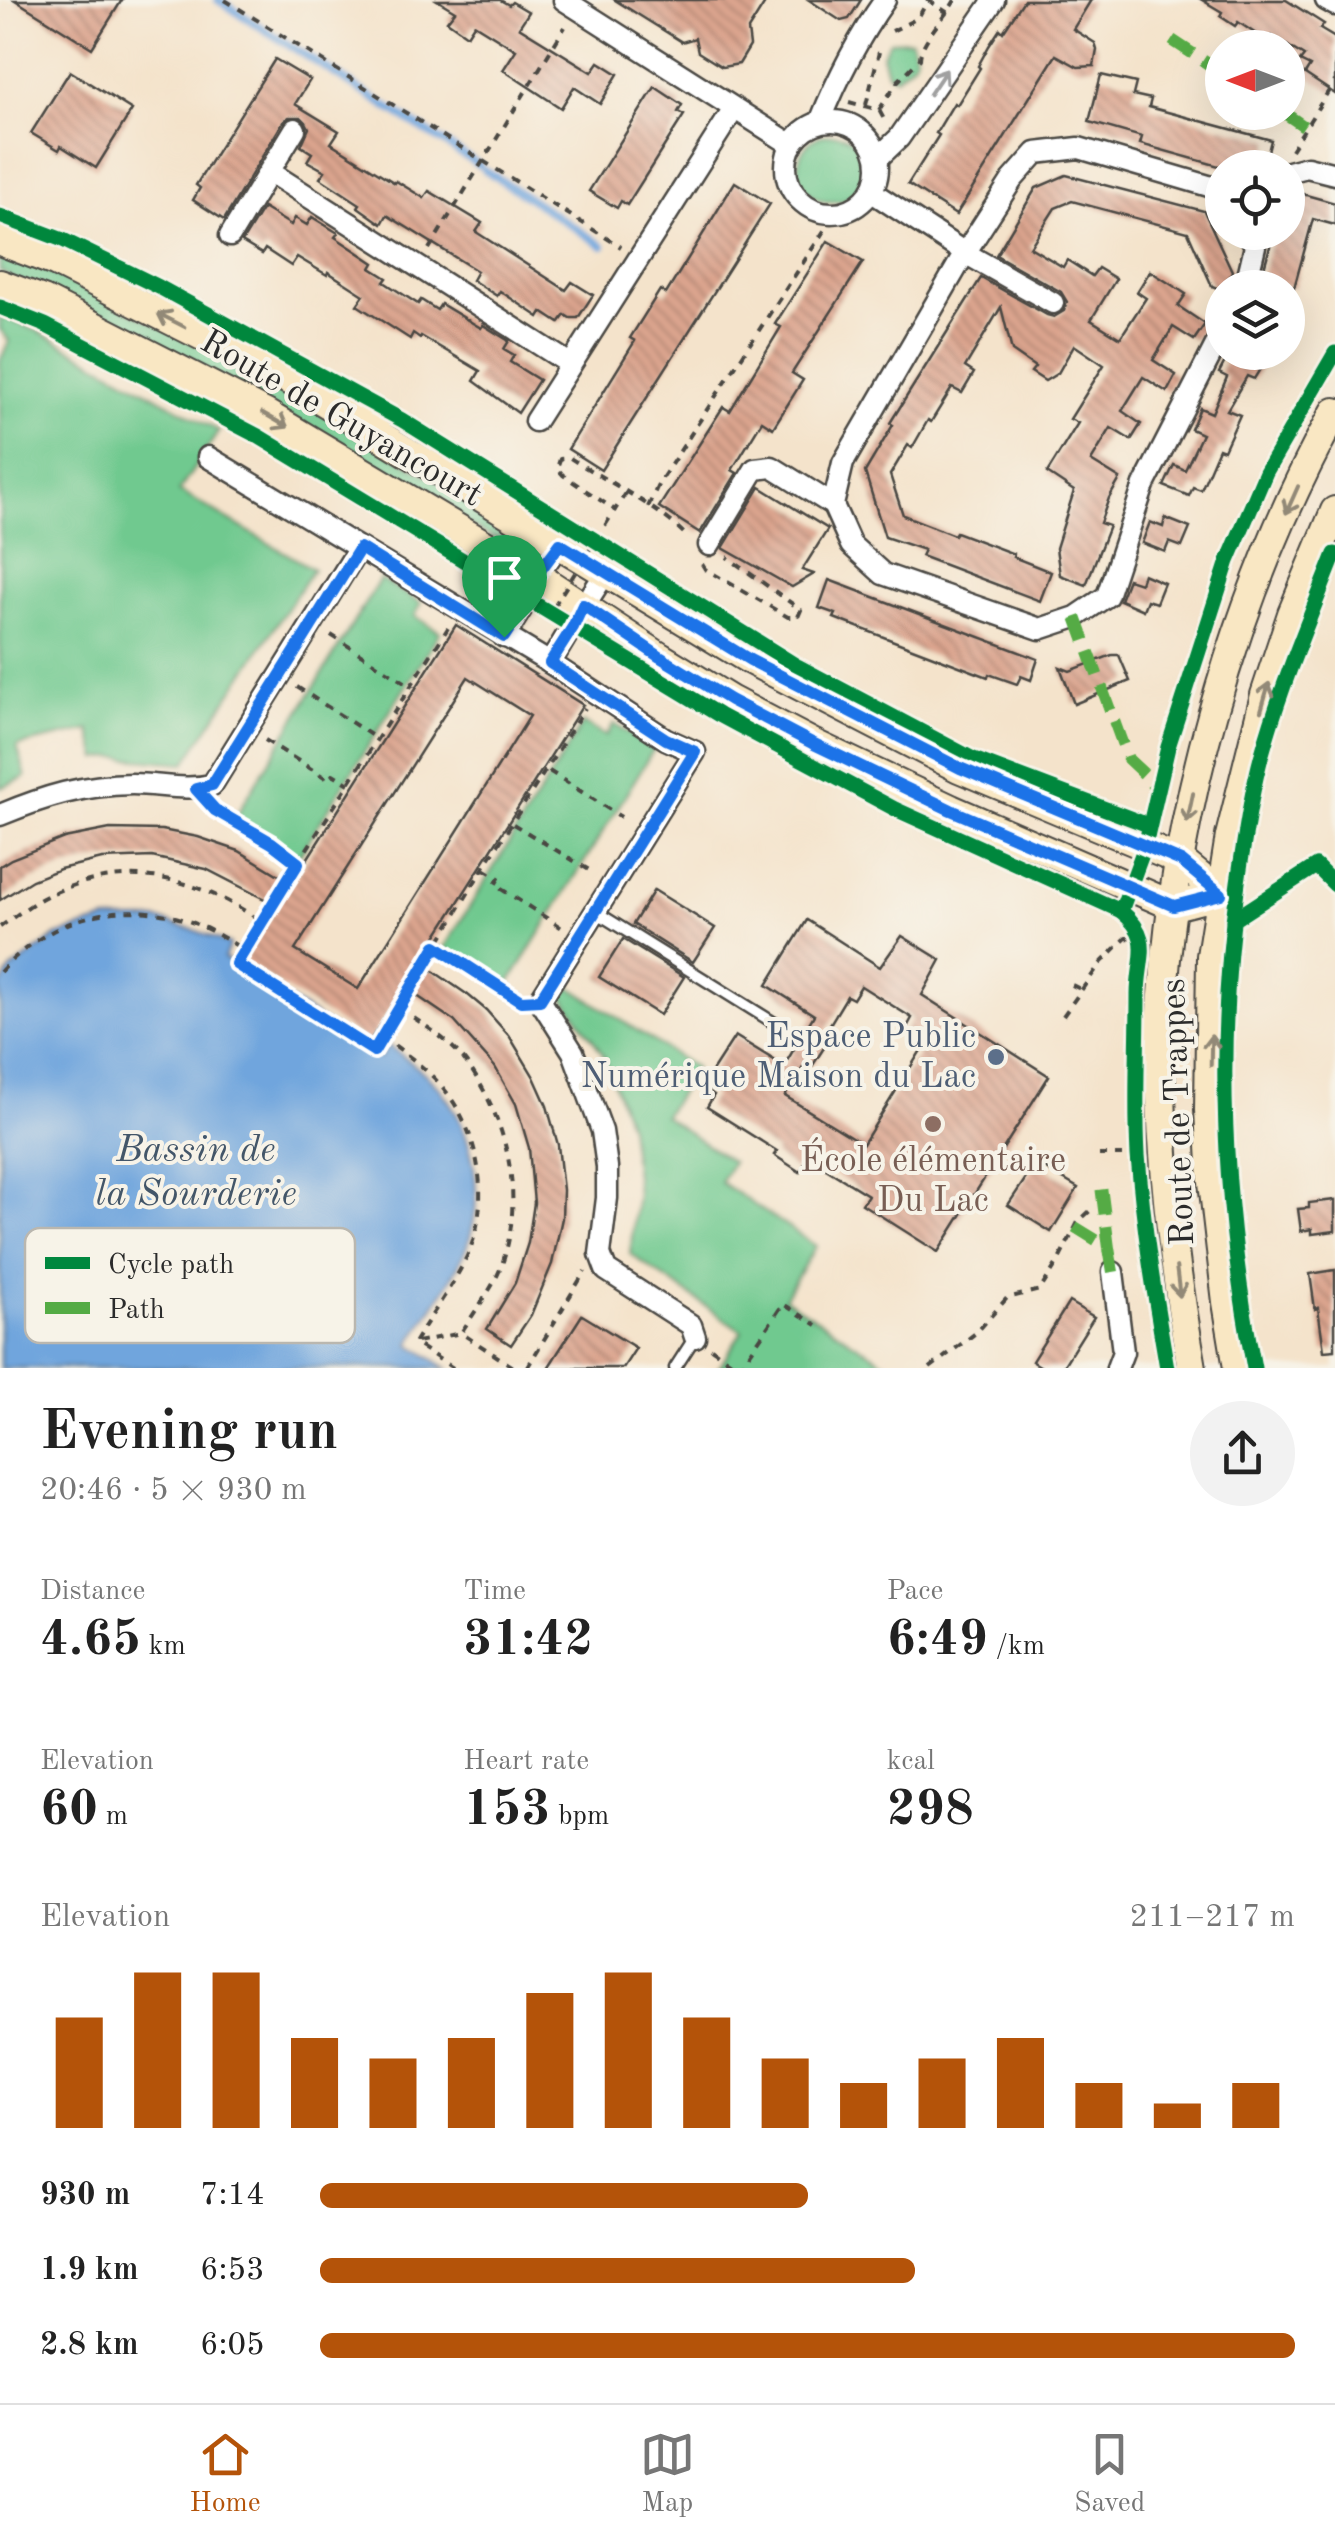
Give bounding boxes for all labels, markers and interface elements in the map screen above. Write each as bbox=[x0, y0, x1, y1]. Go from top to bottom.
north arrow bbox=[1205, 30, 1305, 130]
map controls bbox=[1205, 30, 1305, 370]
one-way arrow bbox=[927, 68, 948, 96]
button: locate bbox=[1205, 150, 1305, 250]
button: layers bbox=[1205, 270, 1305, 370]
one-way arrow bbox=[157, 310, 187, 329]
street label: Route de Guyancourt bbox=[194, 324, 488, 514]
one-way arrow bbox=[261, 410, 289, 430]
one-way arrow bbox=[1282, 484, 1300, 515]
pin bbox=[462, 535, 547, 638]
icon: arrive bbox=[477, 550, 532, 605]
one-way arrow bbox=[1257, 682, 1275, 713]
one-way arrow bbox=[1180, 791, 1199, 823]
street label: Route de Trappes bbox=[1157, 978, 1201, 1246]
place label: Espace Public Numérique Maison du Lac bbox=[580, 1020, 976, 1095]
one-way arrow bbox=[1201, 1035, 1220, 1067]
marker: Espace Public Numérique Maison du Lac bbox=[985, 1046, 1007, 1068]
marker: École élémentaire Du Lac bbox=[922, 1113, 944, 1135]
water label: Bassin de la Sourderie bbox=[95, 1132, 297, 1214]
place label: École élémentaire Du Lac bbox=[800, 1137, 1066, 1219]
legend bbox=[25, 1228, 355, 1343]
text: Cycle path bbox=[108, 1252, 234, 1280]
one-way arrow bbox=[1169, 1265, 1188, 1297]
text: Path bbox=[108, 1297, 165, 1325]
button: share bbox=[1190, 1401, 1295, 1506]
text: Evening run bbox=[40, 1406, 338, 1461]
text: 20:46 · 5 × 930 m bbox=[40, 1475, 307, 1507]
text: Distance bbox=[40, 1578, 145, 1606]
text: Time bbox=[463, 1578, 526, 1606]
text: Pace bbox=[887, 1578, 943, 1606]
text: 4.65 bbox=[40, 1616, 141, 1666]
text: 31:42 bbox=[463, 1616, 593, 1666]
text: 6:49 bbox=[887, 1616, 988, 1666]
text: km bbox=[141, 1633, 186, 1661]
text: /km bbox=[988, 1633, 1045, 1661]
text: Elevation bbox=[40, 1748, 154, 1776]
text: Heart rate bbox=[463, 1748, 589, 1776]
text: kcal bbox=[887, 1748, 935, 1776]
text: 60 bbox=[40, 1786, 98, 1836]
text: 153 bbox=[463, 1786, 550, 1836]
text: 298 bbox=[887, 1786, 974, 1836]
text: m bbox=[98, 1803, 128, 1831]
text: bpm bbox=[550, 1803, 609, 1831]
text: Elevation bbox=[40, 1902, 170, 1934]
text: 211–217 m bbox=[1129, 1902, 1295, 1934]
text: 930 m bbox=[40, 2180, 130, 2212]
text: 7:14 bbox=[200, 2180, 265, 2212]
text: 1.9 km bbox=[40, 2255, 139, 2287]
text: 6:53 bbox=[200, 2255, 265, 2287]
text: 2.8 km bbox=[40, 2330, 139, 2362]
text: 6:05 bbox=[200, 2330, 265, 2362]
tab: Home bbox=[190, 2427, 261, 2522]
tab: Map bbox=[640, 2427, 695, 2522]
tab: Saved bbox=[1074, 2427, 1145, 2522]

